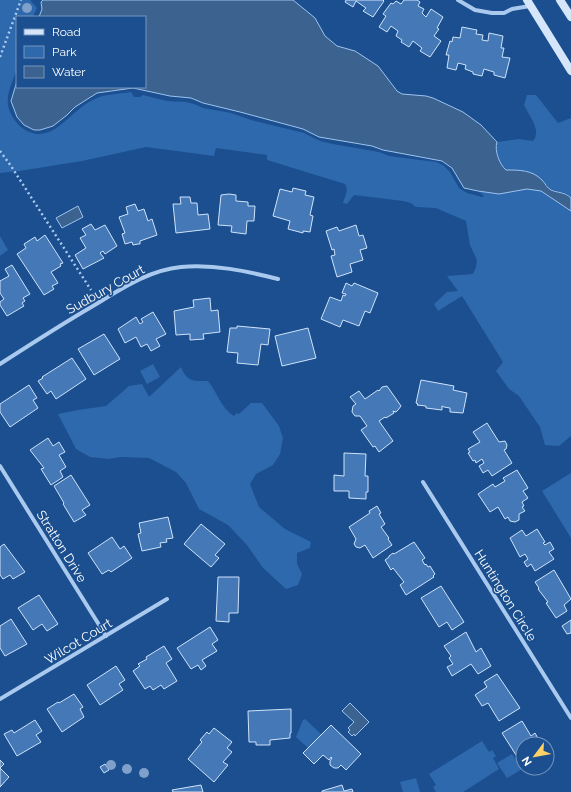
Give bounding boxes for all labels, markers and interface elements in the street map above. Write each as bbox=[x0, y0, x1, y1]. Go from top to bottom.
legend bbox=[16, 16, 146, 88]
text: Road bbox=[52, 25, 81, 39]
text: Park bbox=[52, 45, 77, 59]
text: Water bbox=[52, 65, 86, 79]
street label: Sudbury Court bbox=[63, 261, 148, 317]
street label: Stratton Drive bbox=[34, 508, 90, 585]
street label: Huntington Circle bbox=[471, 547, 540, 644]
street label: Wilcot Court bbox=[42, 615, 115, 667]
north arrow bbox=[515, 736, 555, 776]
text: N bbox=[519, 754, 535, 768]

